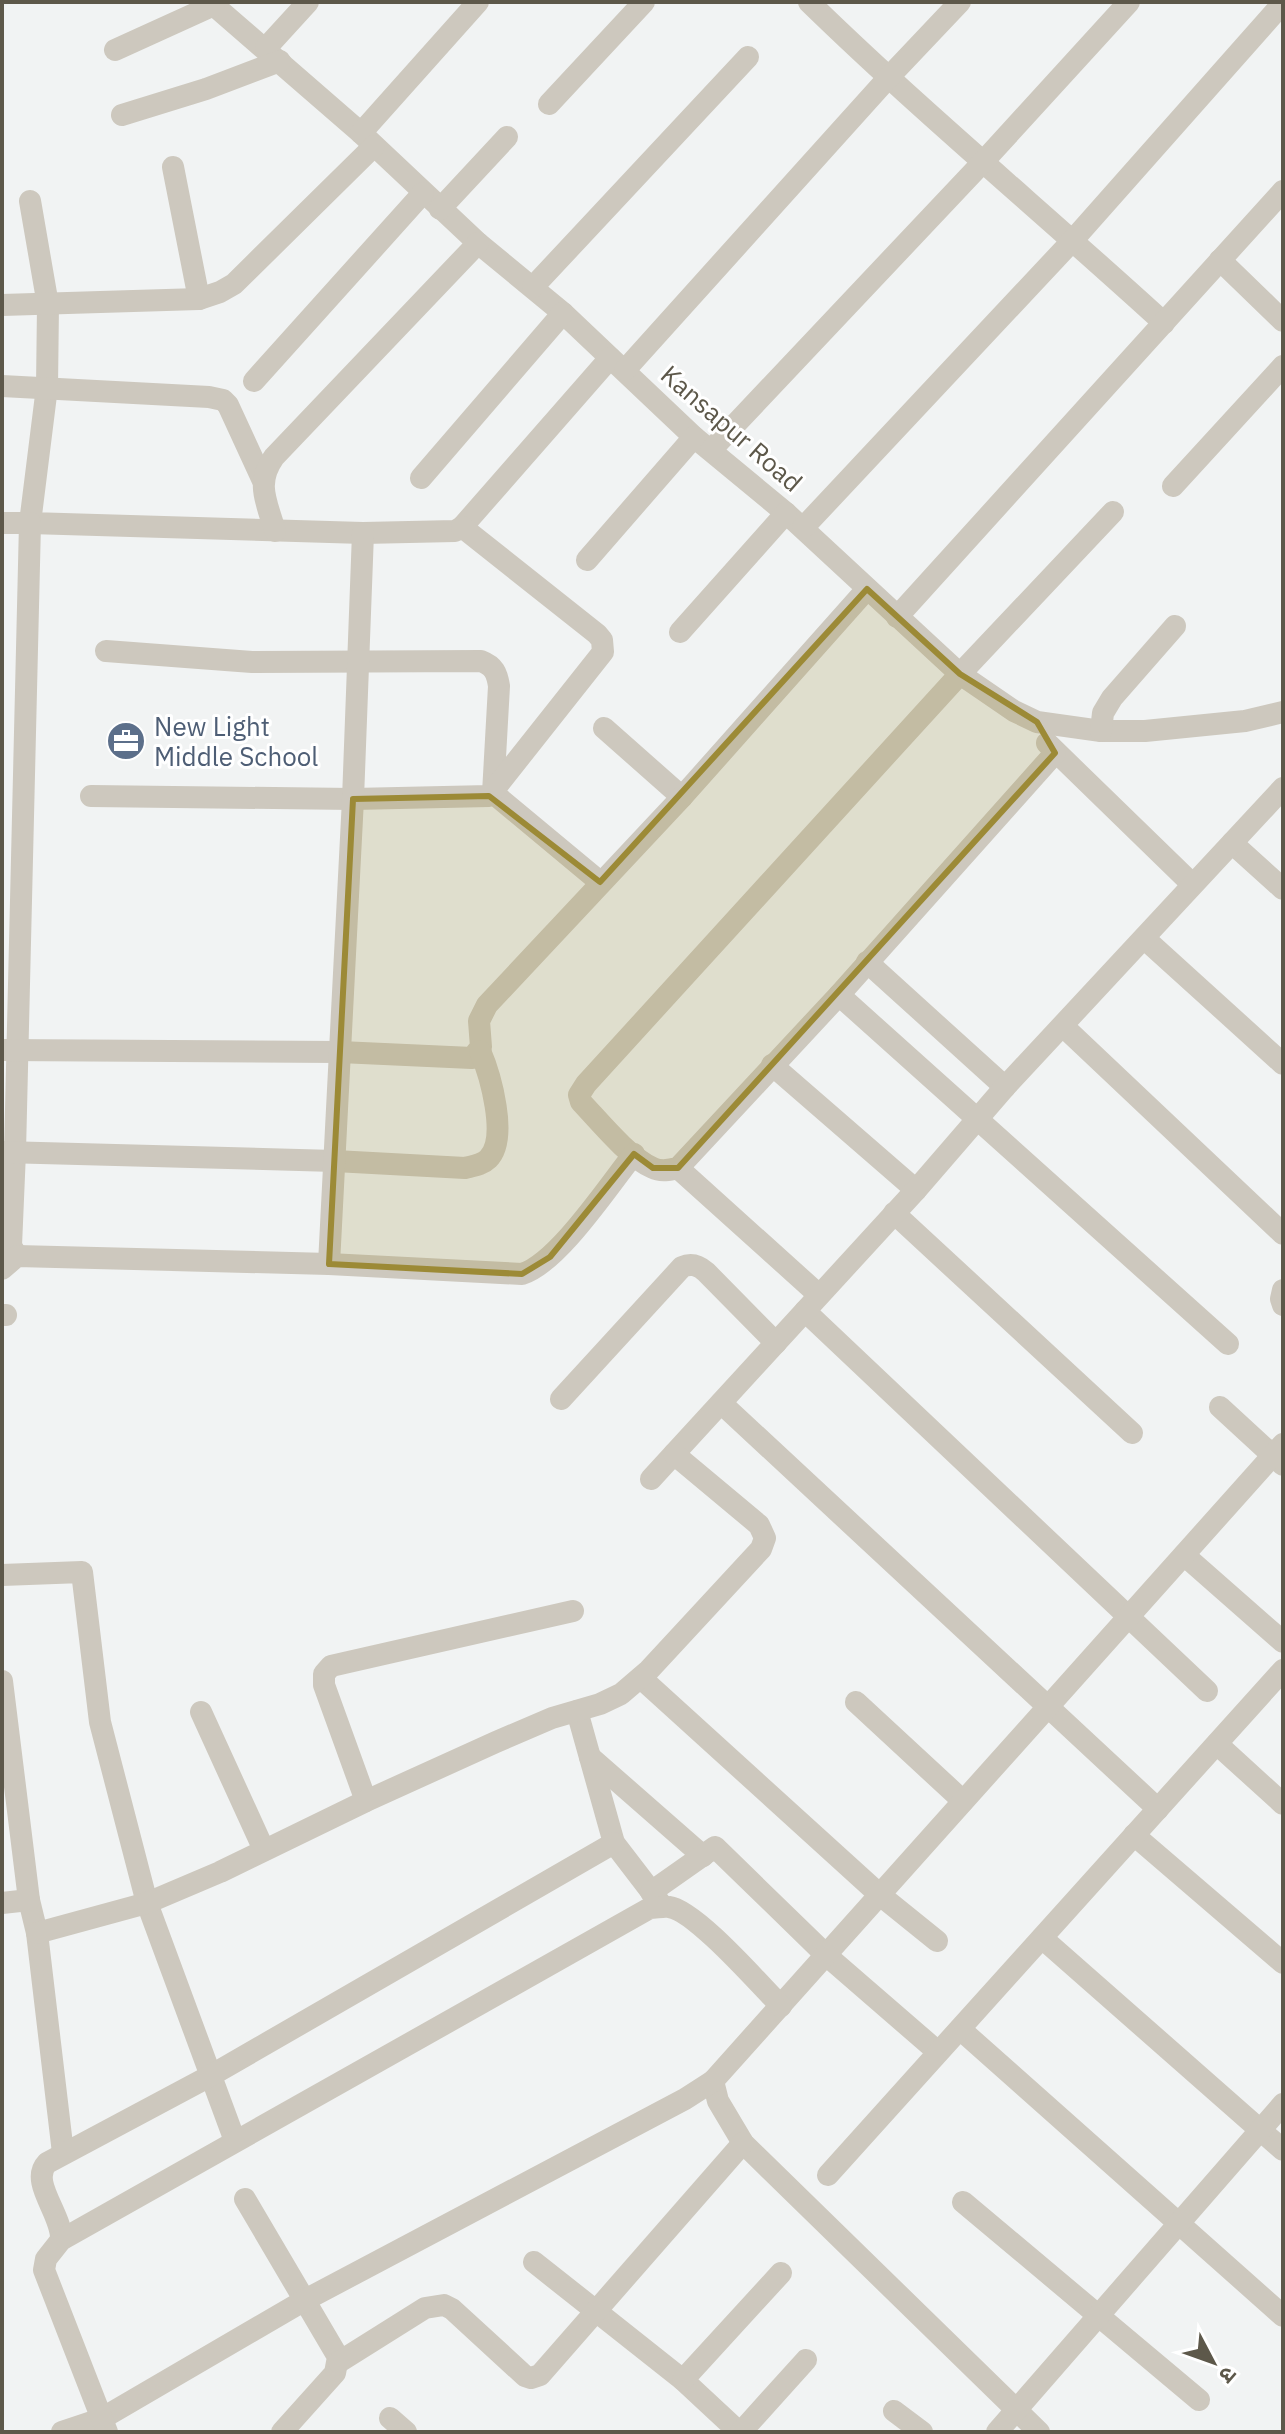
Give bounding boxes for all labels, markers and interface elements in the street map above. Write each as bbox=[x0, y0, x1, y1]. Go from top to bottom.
street label: Kansapur Road bbox=[654, 357, 810, 499]
place label: New Light Middle School bbox=[154, 709, 318, 773]
office icon: New Light Middle School bbox=[105, 720, 147, 762]
north arrow bbox=[1173, 2322, 1253, 2402]
text: उ bbox=[1213, 2361, 1244, 2391]

